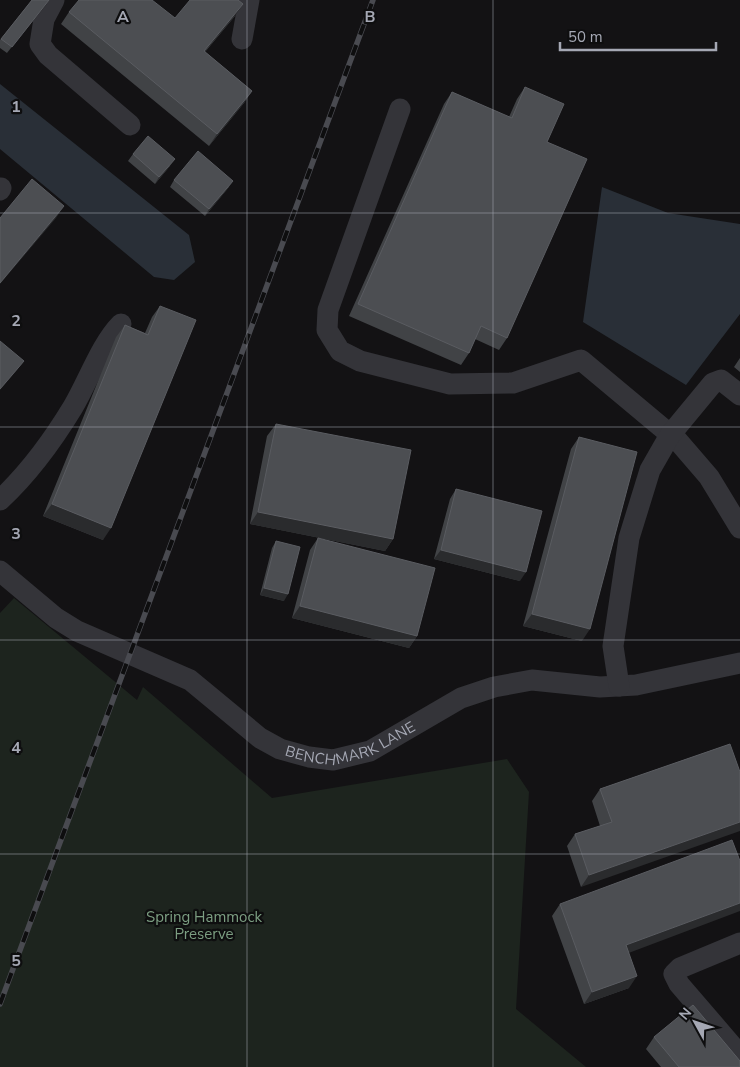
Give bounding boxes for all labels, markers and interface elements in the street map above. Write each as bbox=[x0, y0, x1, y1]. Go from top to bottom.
text: A bbox=[117, 6, 129, 28]
text: B bbox=[364, 6, 376, 28]
scale bar bbox=[560, 20, 716, 52]
text: 50 m bbox=[568, 27, 603, 47]
text: 1 bbox=[11, 96, 21, 118]
text: 2 bbox=[11, 310, 21, 332]
text: 3 bbox=[11, 523, 21, 545]
street label: BENCHMARK LANE bbox=[283, 717, 419, 770]
text: 4 bbox=[11, 737, 21, 759]
park label: Spring Hammock Preserve bbox=[146, 907, 262, 944]
text: 5 bbox=[11, 950, 21, 972]
north arrow bbox=[670, 997, 720, 1047]
text: N bbox=[675, 1004, 696, 1024]

